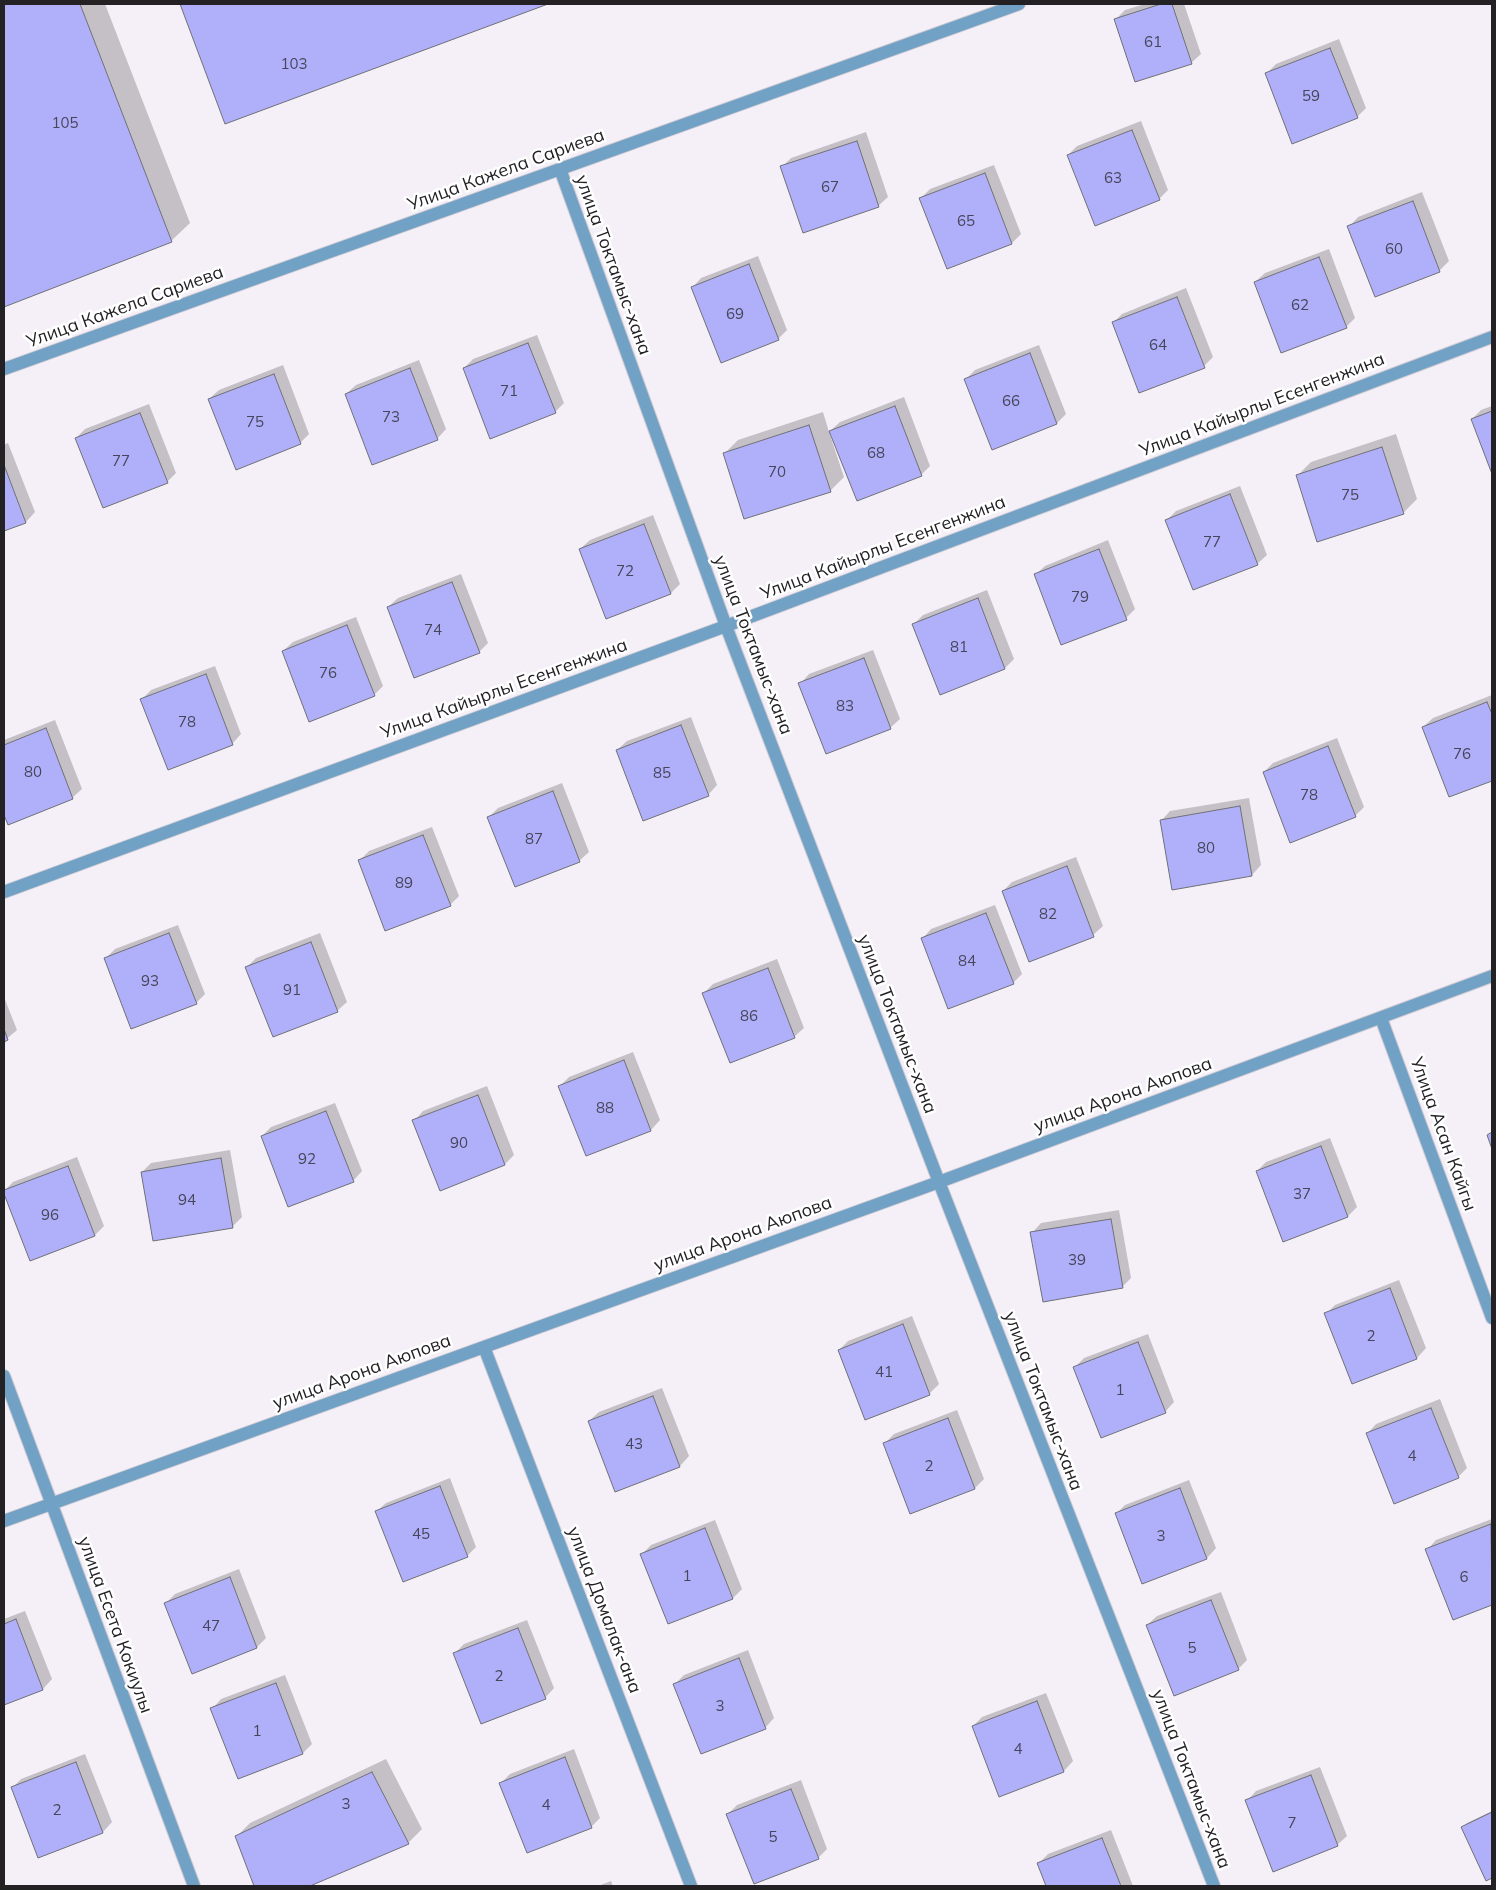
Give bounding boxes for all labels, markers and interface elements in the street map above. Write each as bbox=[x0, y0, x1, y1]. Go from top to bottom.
house number: 61 bbox=[1144, 33, 1162, 51]
house number: 103 bbox=[281, 55, 307, 73]
house number: 59 bbox=[1302, 87, 1320, 105]
house number: 105 bbox=[52, 114, 78, 132]
street label: Улица Кажела Сариева bbox=[405, 124, 607, 216]
house number: 63 bbox=[1104, 169, 1122, 187]
street label: улица Токтамыс-хана bbox=[570, 172, 656, 358]
house number: 67 bbox=[821, 178, 839, 196]
house number: 65 bbox=[957, 212, 975, 230]
house number: 60 bbox=[1385, 240, 1403, 258]
street label: Улица Кажела Сариева bbox=[24, 261, 226, 353]
house number: 62 bbox=[1291, 296, 1309, 314]
house number: 69 bbox=[726, 305, 744, 323]
house number: 64 bbox=[1149, 336, 1167, 354]
street label: Улица Кайырлы Есенгенжина bbox=[1136, 348, 1388, 462]
house number: 71 bbox=[500, 382, 518, 400]
house number: 66 bbox=[1002, 392, 1020, 410]
house number: 73 bbox=[382, 408, 400, 426]
house number: 75 bbox=[246, 413, 264, 431]
house number: 68 bbox=[867, 444, 885, 462]
house number: 77 bbox=[112, 452, 130, 470]
house number: 70 bbox=[768, 463, 786, 481]
house number: 75 bbox=[1341, 486, 1359, 504]
street label: Улица Кайырлы Есенгенжина bbox=[757, 491, 1009, 605]
house number: 77 bbox=[1203, 533, 1221, 551]
street label: улица Токтамыс-хана bbox=[709, 552, 797, 738]
house number: 72 bbox=[616, 562, 634, 580]
house number: 79 bbox=[1071, 588, 1089, 606]
house number: 74 bbox=[424, 621, 442, 639]
street label: Улица Кайырлы Есенгенжина bbox=[378, 634, 630, 744]
house number: 81 bbox=[950, 638, 968, 656]
house number: 76 bbox=[319, 664, 337, 682]
house number: 83 bbox=[836, 697, 854, 715]
house number: 78 bbox=[178, 713, 196, 731]
house number: 76 bbox=[1453, 745, 1471, 763]
house number: 80 bbox=[24, 763, 42, 781]
house number: 85 bbox=[653, 764, 671, 782]
house number: 78 bbox=[1300, 786, 1318, 804]
house number: 87 bbox=[525, 830, 543, 848]
house number: 80 bbox=[1197, 839, 1215, 857]
house number: 89 bbox=[395, 874, 413, 892]
house number: 82 bbox=[1039, 905, 1057, 923]
street label: улица Токтамыс-хана bbox=[853, 931, 941, 1117]
house number: 84 bbox=[958, 952, 976, 970]
house number: 93 bbox=[141, 972, 159, 990]
house number: 91 bbox=[283, 981, 301, 999]
house number: 86 bbox=[740, 1007, 758, 1025]
street label: улица Арона Аюпова bbox=[1031, 1053, 1215, 1137]
street label: Улица Асан Кайгы bbox=[1405, 1054, 1481, 1214]
house number: 88 bbox=[596, 1099, 614, 1117]
house number: 90 bbox=[450, 1134, 468, 1152]
house number: 92 bbox=[298, 1150, 316, 1168]
house number: 37 bbox=[1293, 1185, 1311, 1203]
house number: 94 bbox=[178, 1191, 196, 1209]
street label: улица Арона Аюпова bbox=[651, 1192, 835, 1276]
house number: 96 bbox=[41, 1206, 59, 1224]
house number: 39 bbox=[1068, 1251, 1086, 1269]
street label: улица Токтамыс-хана bbox=[999, 1308, 1087, 1494]
house number: 2 bbox=[1367, 1327, 1375, 1345]
street label: улица Арона Аюпова bbox=[270, 1330, 454, 1414]
house number: 41 bbox=[875, 1363, 893, 1381]
house number: 1 bbox=[1116, 1381, 1124, 1399]
house number: 43 bbox=[625, 1435, 643, 1453]
house number: 4 bbox=[1408, 1447, 1416, 1465]
house number: 2 bbox=[925, 1457, 933, 1475]
street label: улица Домалак-ана bbox=[562, 1524, 646, 1696]
house number: 45 bbox=[412, 1525, 430, 1543]
house number: 3 bbox=[1157, 1527, 1165, 1545]
street label: улица Есета Кокиулы bbox=[73, 1534, 157, 1716]
house number: 1 bbox=[683, 1567, 691, 1585]
house number: 6 bbox=[1460, 1568, 1468, 1586]
house number: 47 bbox=[202, 1617, 220, 1635]
house number: 5 bbox=[1188, 1639, 1196, 1657]
house number: 2 bbox=[495, 1667, 503, 1685]
street label: улица Токтамыс-хана bbox=[1147, 1686, 1235, 1872]
house number: 3 bbox=[716, 1697, 724, 1715]
house number: 1 bbox=[253, 1722, 261, 1740]
house number: 4 bbox=[1014, 1740, 1022, 1758]
house number: 3 bbox=[342, 1795, 350, 1813]
house number: 4 bbox=[542, 1796, 550, 1814]
house number: 2 bbox=[53, 1801, 61, 1819]
house number: 7 bbox=[1288, 1814, 1296, 1832]
house number: 5 bbox=[769, 1828, 777, 1846]

